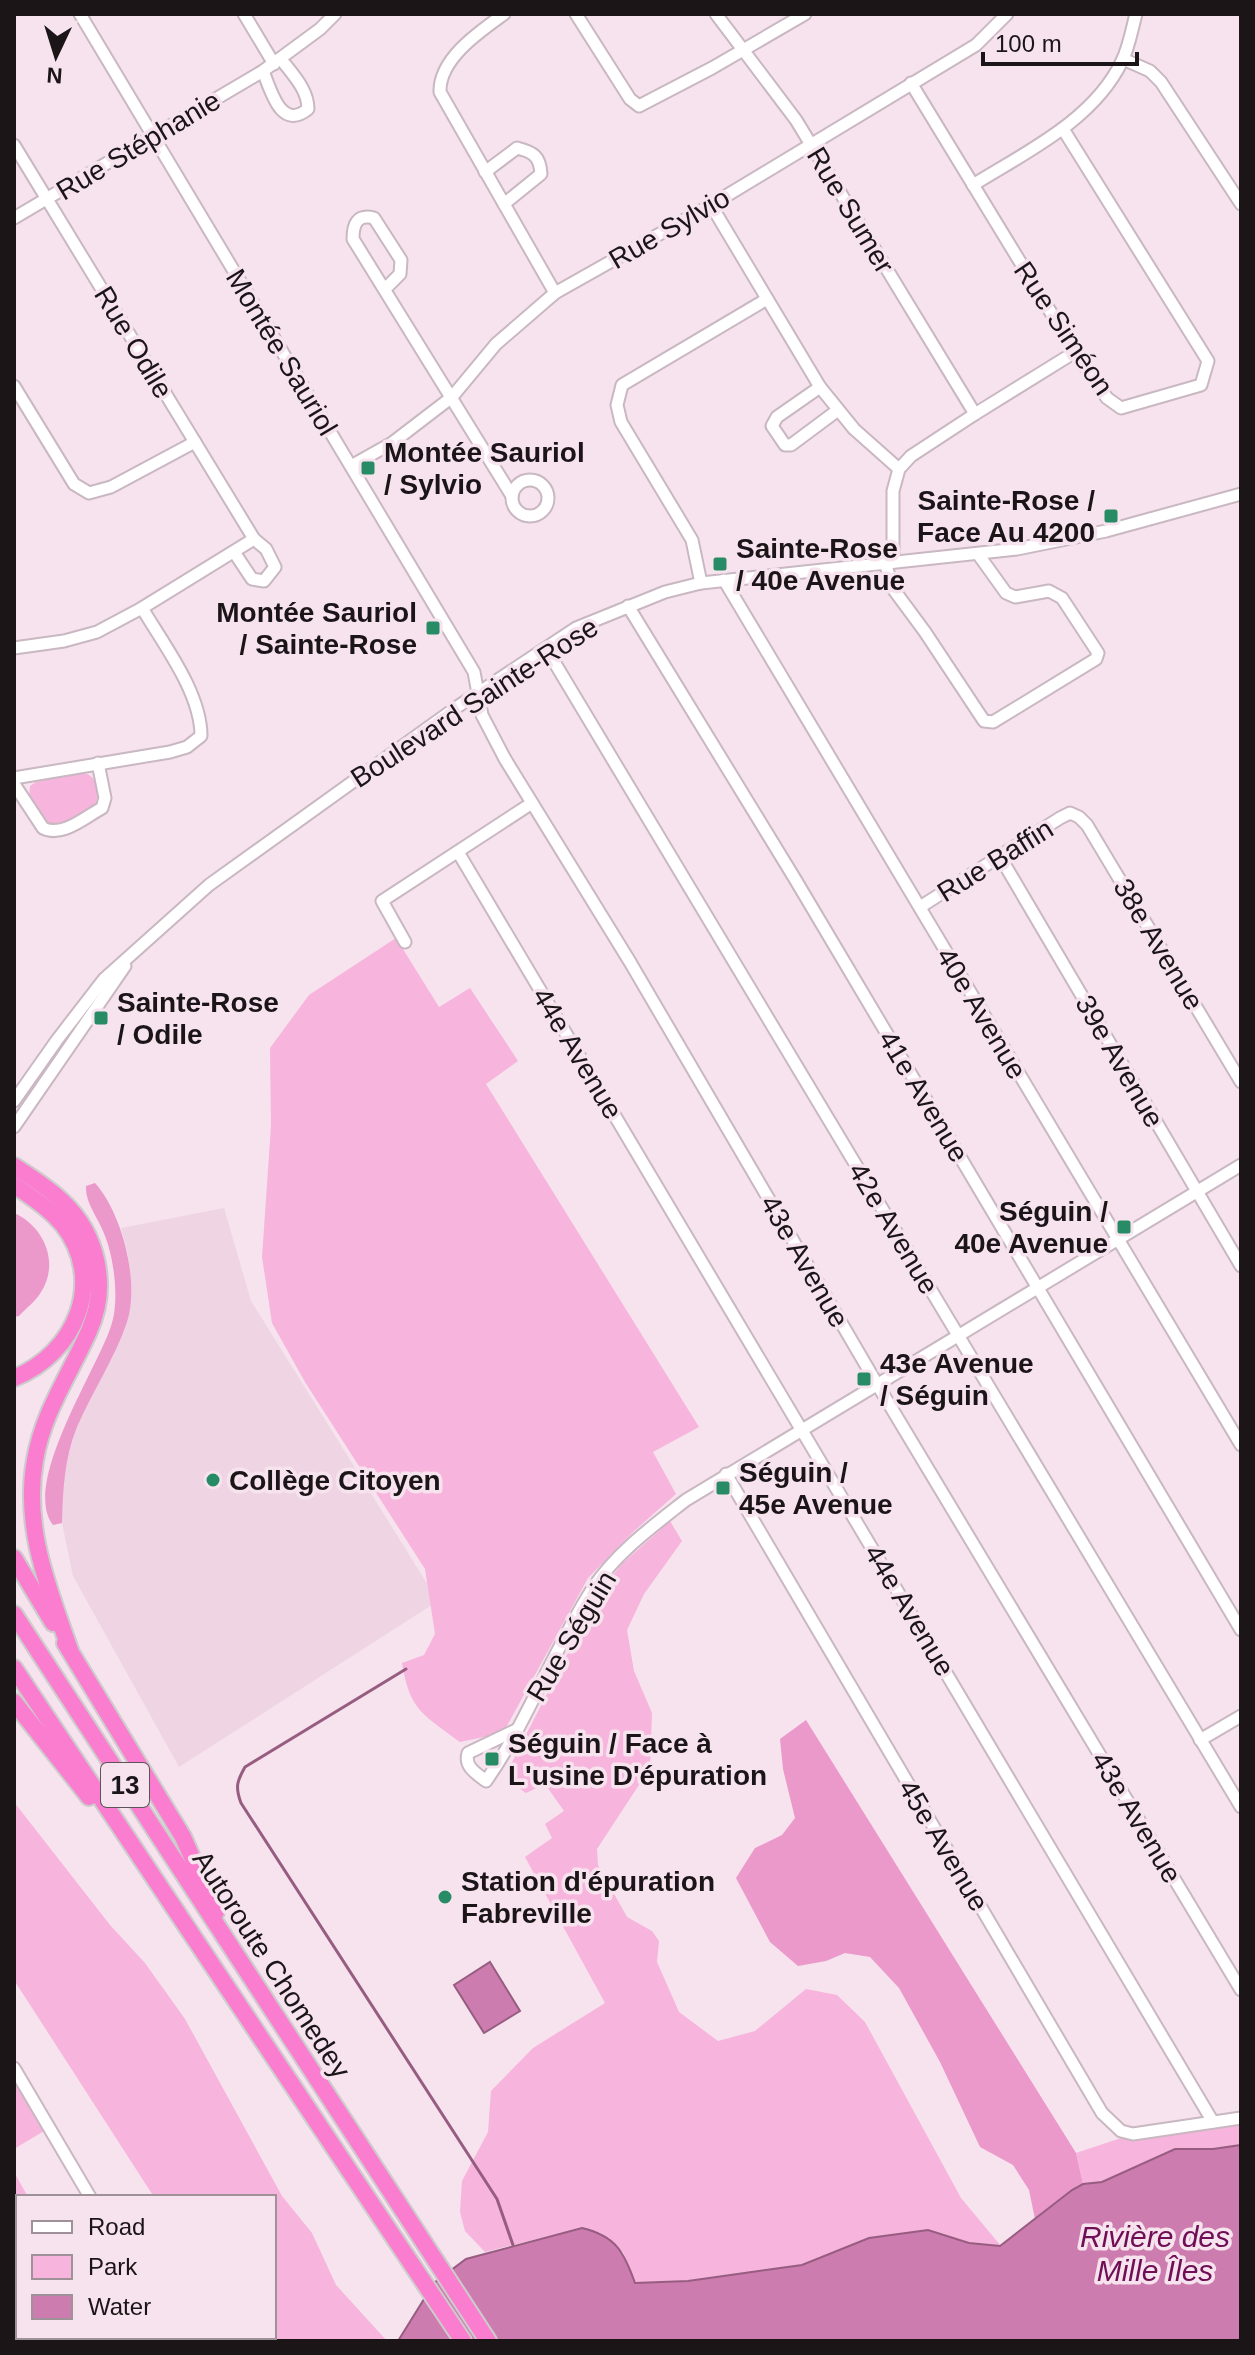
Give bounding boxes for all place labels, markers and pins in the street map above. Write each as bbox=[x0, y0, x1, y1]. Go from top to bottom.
place label: Montée Sauriol / Sylvio bbox=[384, 437, 585, 500]
marker: Montée Sauriol / Sylvio bbox=[359, 459, 377, 477]
place label: Sainte-Rose / Face Au 4200 bbox=[917, 485, 1095, 548]
marker: Sainte-Rose / Face Au 4200 bbox=[1102, 507, 1120, 525]
place label: Sainte-Rose / 40e Avenue bbox=[736, 533, 905, 596]
marker: Sainte-Rose / 40e Avenue bbox=[711, 555, 729, 573]
place label: Montée Sauriol / Sainte-Rose bbox=[216, 597, 417, 660]
marker: Montée Sauriol / Sainte-Rose bbox=[424, 619, 442, 637]
place label: Sainte-Rose / Odile bbox=[117, 987, 279, 1050]
marker: Sainte-Rose / Odile bbox=[92, 1009, 110, 1027]
place label: Séguin / 40e Avenue bbox=[954, 1196, 1108, 1259]
marker: Séguin / 40e Avenue bbox=[1115, 1218, 1133, 1236]
place label: 43e Avenue / Séguin bbox=[880, 1348, 1034, 1411]
marker: 43e Avenue / Séguin bbox=[855, 1370, 873, 1388]
place label: Séguin / 45e Avenue bbox=[739, 1457, 893, 1520]
place label: Collège Citoyen bbox=[229, 1465, 441, 1496]
marker: Collège Citoyen bbox=[204, 1471, 222, 1489]
marker: Séguin / 45e Avenue bbox=[714, 1479, 732, 1497]
place label: Séguin / Face à L'usine D'épuration bbox=[508, 1728, 767, 1791]
marker: Séguin / Face à L'usine D'épuration bbox=[483, 1750, 501, 1768]
place label: Station d'épuration Fabreville bbox=[461, 1866, 715, 1929]
marker: Station d'épuration Fabreville bbox=[436, 1888, 454, 1906]

